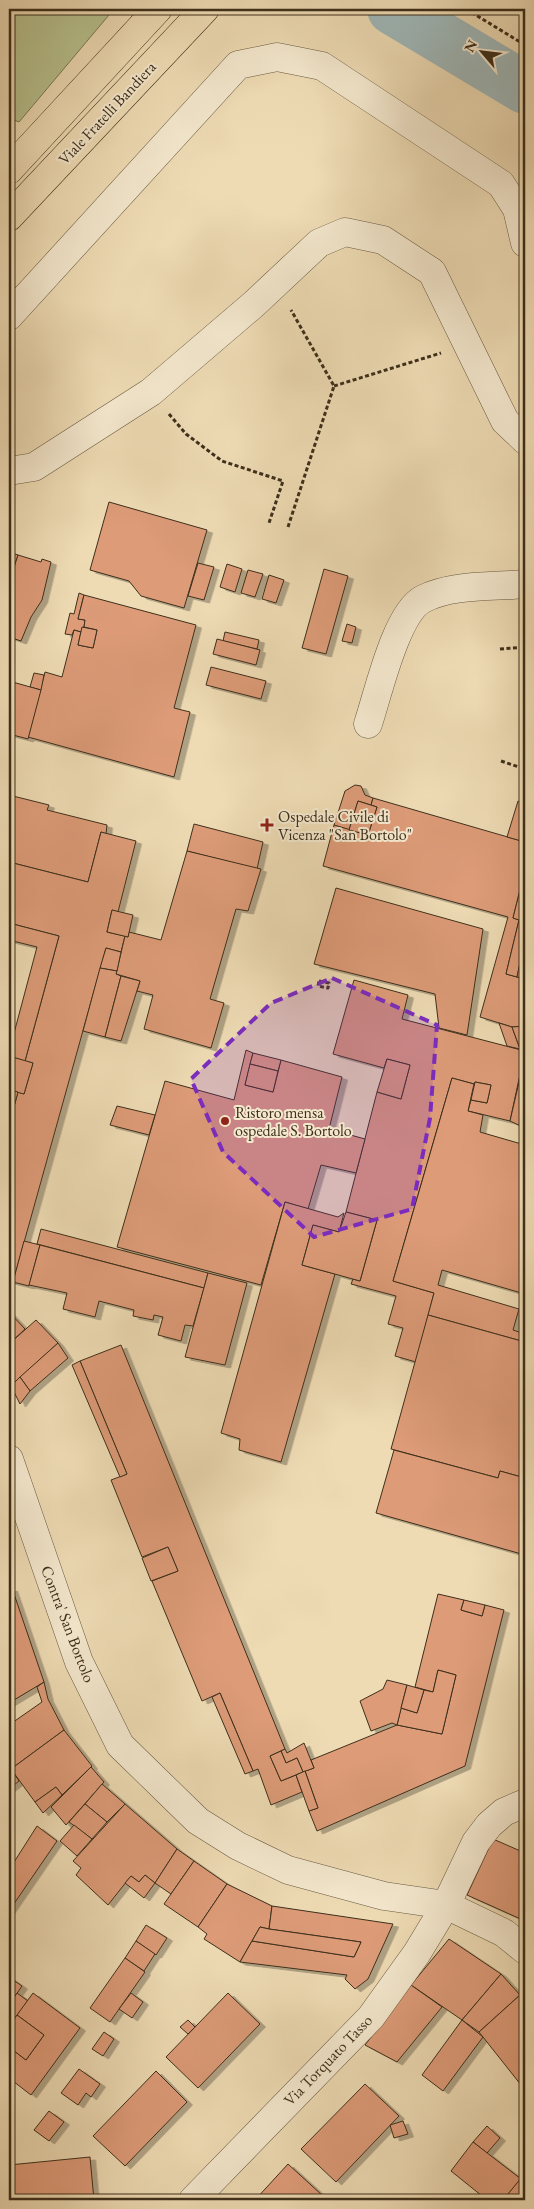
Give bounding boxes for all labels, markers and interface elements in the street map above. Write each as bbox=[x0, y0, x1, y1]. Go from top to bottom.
north arrow bbox=[456, 28, 506, 78]
text: N bbox=[460, 36, 481, 55]
street label: Viale Fratelli Bandiera bbox=[54, 56, 161, 169]
place label: Ospedale Civile di Vicenza "San Bortolo" bbox=[278, 806, 412, 845]
marker: Ospedale Civile di Vicenza "San Bortolo" bbox=[260, 818, 274, 832]
place label: Ristoro mensa ospedale S. Bortolo bbox=[235, 1102, 352, 1141]
marker: Ristoro mensa ospedale S. Bortolo bbox=[219, 1115, 231, 1127]
street label: Contra' San Bortolo bbox=[36, 1563, 100, 1685]
street label: Via Torquato Tasso bbox=[279, 2010, 377, 2110]

